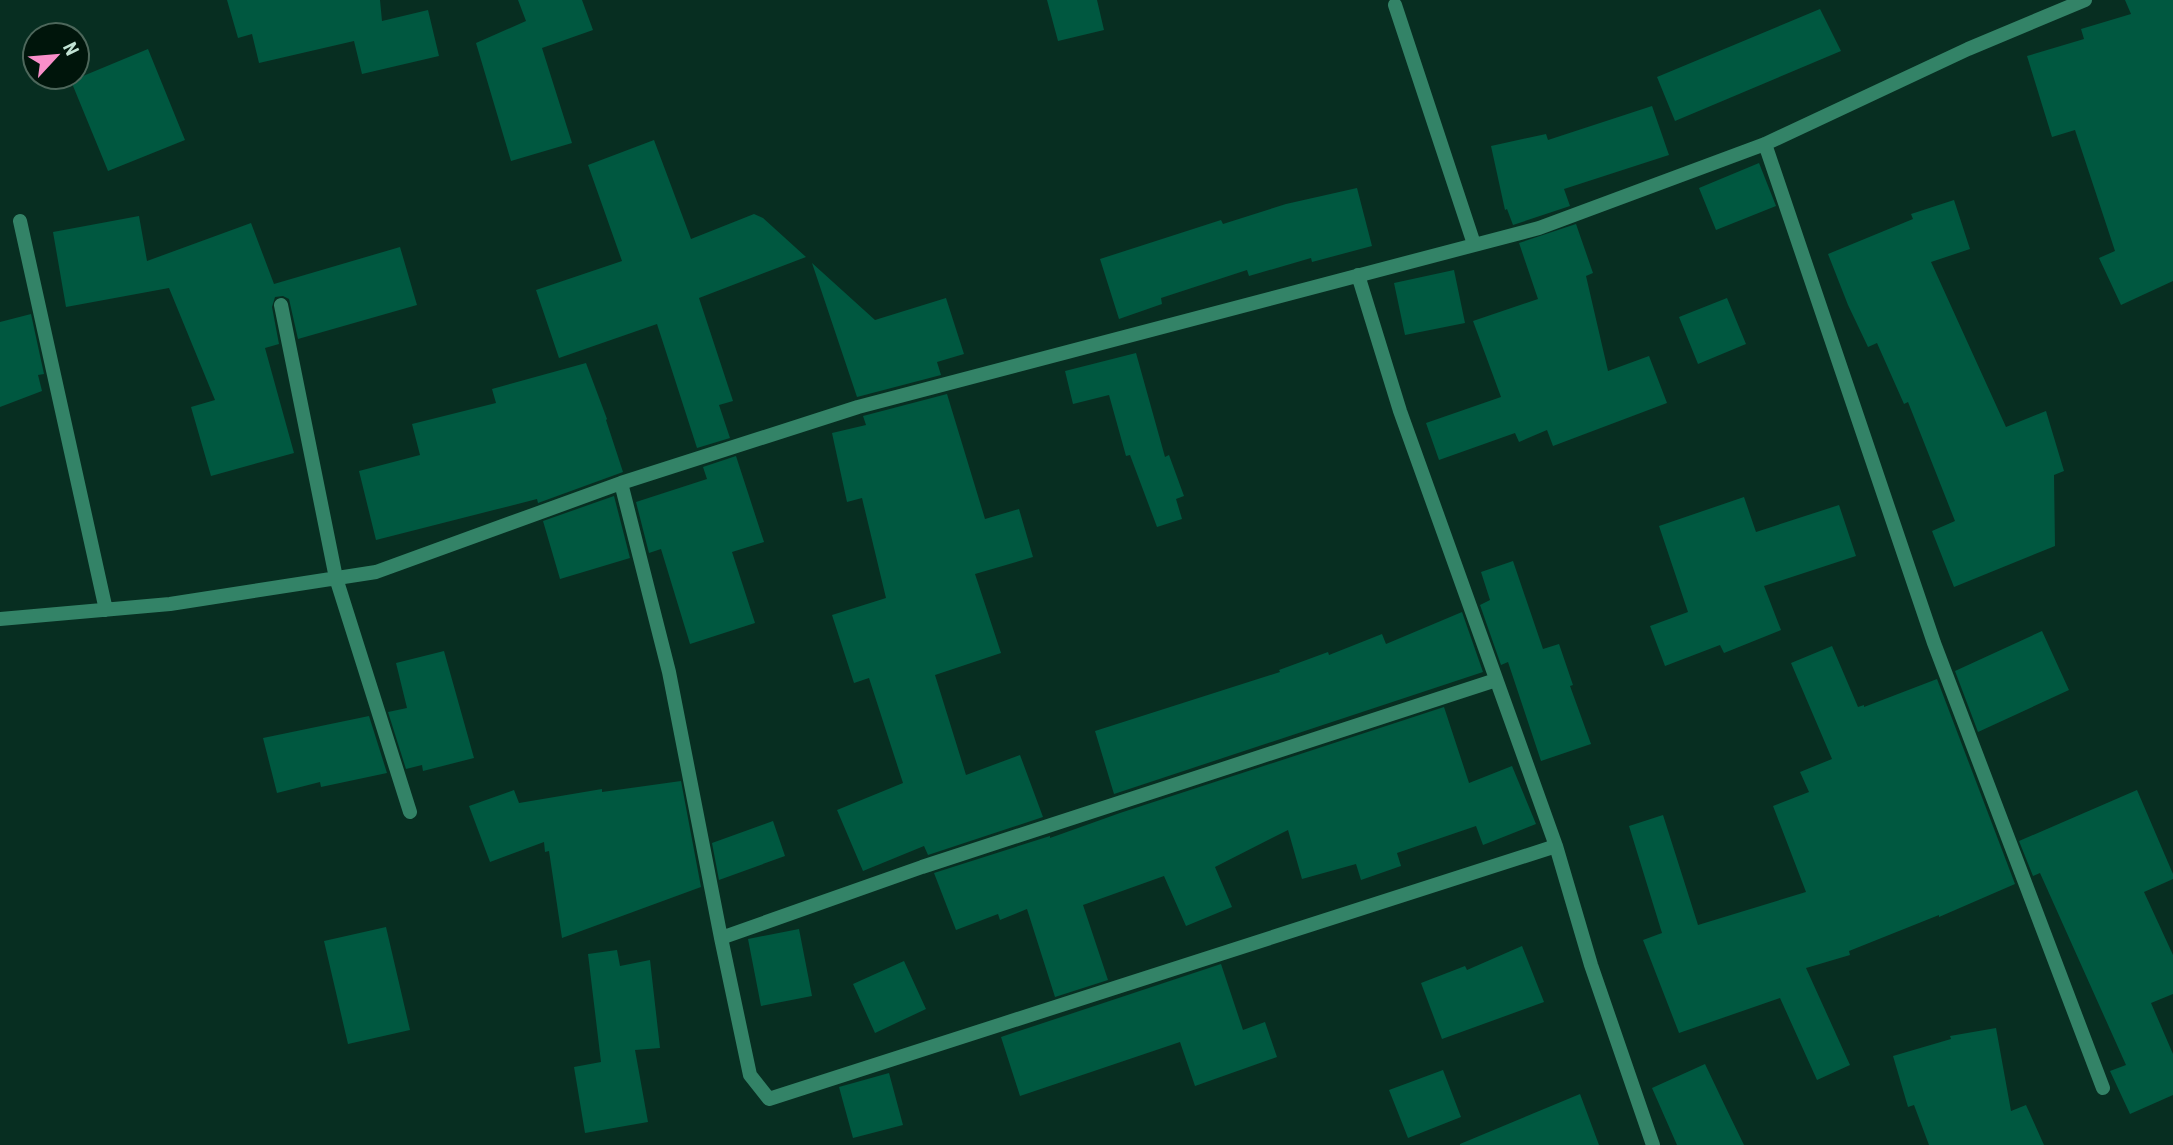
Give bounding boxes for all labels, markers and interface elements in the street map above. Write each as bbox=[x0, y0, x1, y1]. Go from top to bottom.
north arrow bbox=[21, 21, 91, 91]
text: N bbox=[58, 38, 84, 59]

